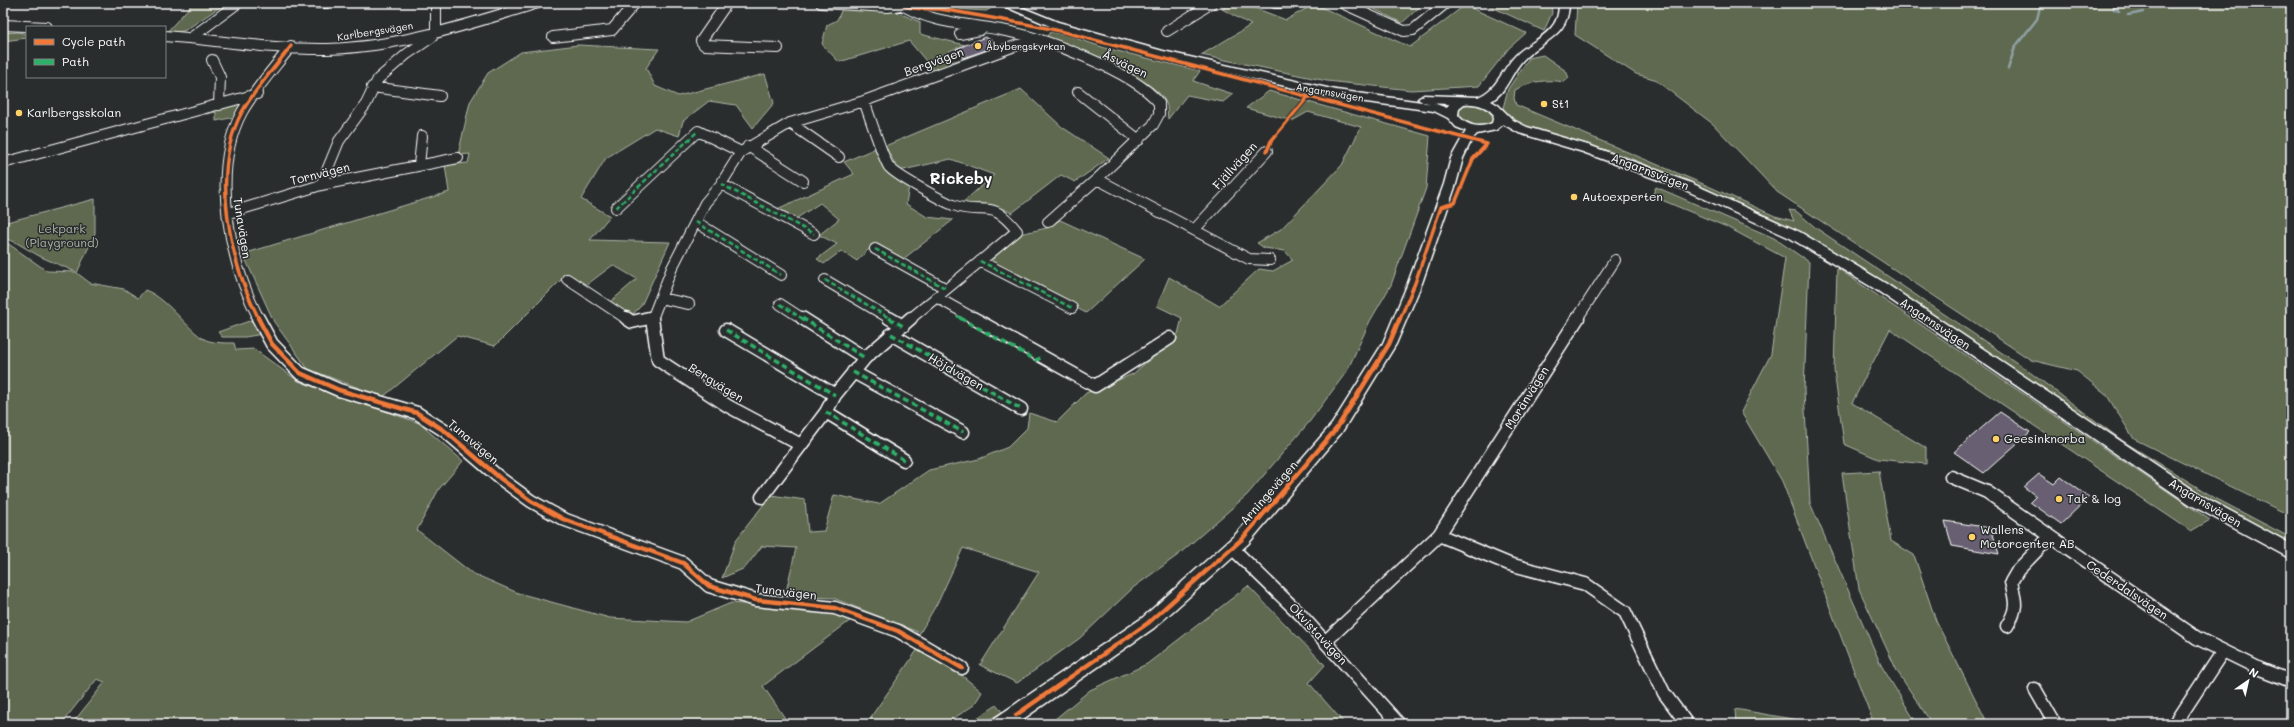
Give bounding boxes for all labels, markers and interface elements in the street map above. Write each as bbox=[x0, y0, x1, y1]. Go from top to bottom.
street label: Karlbergsvägen bbox=[336, 18, 414, 44]
legend bbox=[26, 26, 166, 78]
text: Cycle path bbox=[62, 33, 125, 49]
place label: Åbybergskyrkan bbox=[986, 39, 1065, 53]
marker: Åbybergskyrkan bbox=[973, 41, 983, 51]
street label: Bergvägen bbox=[902, 43, 966, 79]
street label: Åsvägen bbox=[1100, 45, 1151, 81]
text: Path bbox=[62, 53, 89, 69]
street label: Angarnsvägen bbox=[1295, 79, 1365, 105]
place label: St1 bbox=[1552, 95, 1569, 111]
marker: St1 bbox=[1539, 99, 1549, 109]
place label: Karlbergsskolan bbox=[27, 104, 121, 120]
marker: Karlbergsskolan bbox=[14, 108, 24, 118]
street label: Fjällvägen bbox=[1209, 138, 1260, 192]
street label: Angarnsvägen bbox=[1609, 149, 1692, 193]
street label: Tornvägen bbox=[288, 158, 351, 188]
district label: Rickeby bbox=[929, 167, 993, 188]
place label: Autoexperten bbox=[1582, 188, 1663, 204]
marker: Autoexperten bbox=[1569, 192, 1579, 202]
street label: Tunavägen bbox=[230, 196, 256, 260]
park label: Lekpark (Playground) bbox=[25, 220, 99, 250]
street label: Angarnsvägen bbox=[1897, 294, 1974, 353]
street label: Höjdvägen bbox=[926, 349, 987, 393]
street label: Bergvägen bbox=[686, 359, 747, 405]
street label: Moränvägen bbox=[1500, 363, 1552, 432]
street label: Tunavägen bbox=[445, 415, 502, 467]
place label: Geesinknorba bbox=[2004, 430, 2085, 446]
marker: Geesinknorba bbox=[1991, 434, 2001, 444]
street label: Arningevägen bbox=[1236, 457, 1301, 528]
street label: Angarnsvägen bbox=[2166, 474, 2245, 530]
place label: Tak & log bbox=[2067, 490, 2121, 506]
marker: Tak & log bbox=[2054, 494, 2064, 504]
place label: Wallens Motorcenter AB bbox=[1980, 521, 2075, 551]
marker: Wallens Motorcenter AB bbox=[1967, 532, 1977, 542]
street label: Cederdalsvägen bbox=[2084, 556, 2172, 622]
street label: Tunavägen bbox=[754, 579, 818, 603]
street label: Okvistavägen bbox=[1286, 599, 1351, 668]
north arrow bbox=[2228, 661, 2268, 701]
text: N bbox=[2246, 664, 2262, 681]

